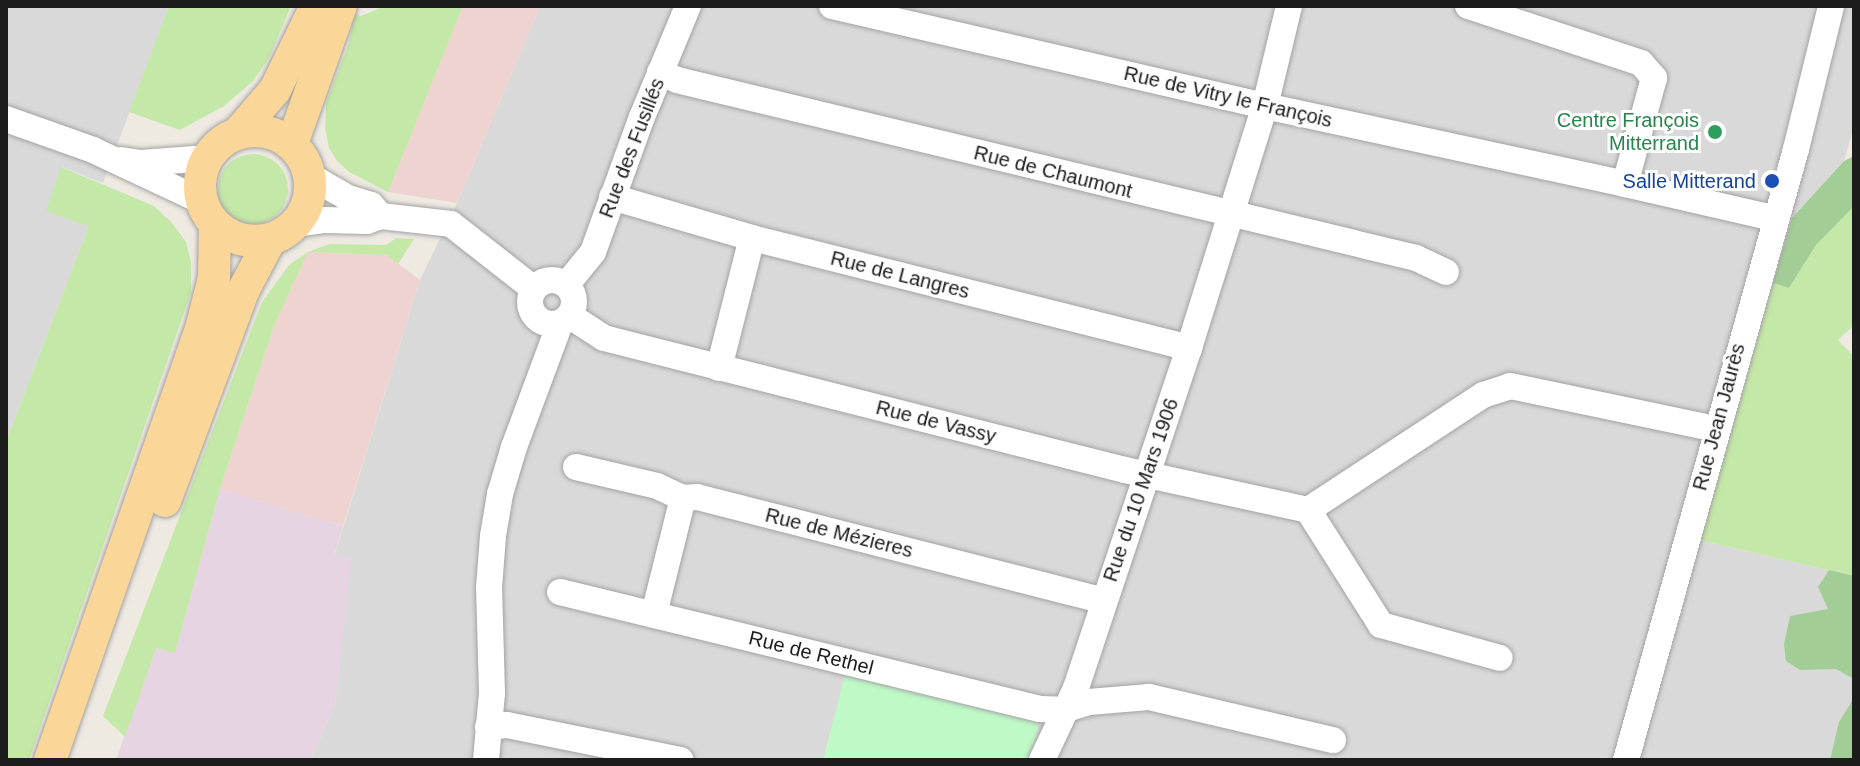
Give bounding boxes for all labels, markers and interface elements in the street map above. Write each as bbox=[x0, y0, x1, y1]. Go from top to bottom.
street label: Rue de Vitry le François bbox=[1122, 61, 1334, 133]
street label: Rue des Fusillés bbox=[594, 75, 670, 221]
place label: Centre François Mitterrand bbox=[1557, 108, 1699, 155]
marker: Centre François Mitterrand bbox=[1706, 123, 1724, 141]
street label: Rue de Chaumont bbox=[971, 141, 1135, 203]
place label: Salle Mitterand bbox=[1623, 169, 1756, 193]
marker: Salle Mitterand bbox=[1763, 172, 1781, 190]
street label: Rue de Langres bbox=[828, 246, 972, 304]
street label: Rue Jean Jaurès bbox=[1688, 341, 1750, 493]
street label: Rue de Vassy bbox=[873, 395, 999, 449]
street label: Rue du 10 Mars 1906 bbox=[1098, 395, 1184, 585]
street label: Rue de Mézieres bbox=[763, 503, 915, 563]
street label: Rue de Rethel bbox=[746, 626, 876, 680]

